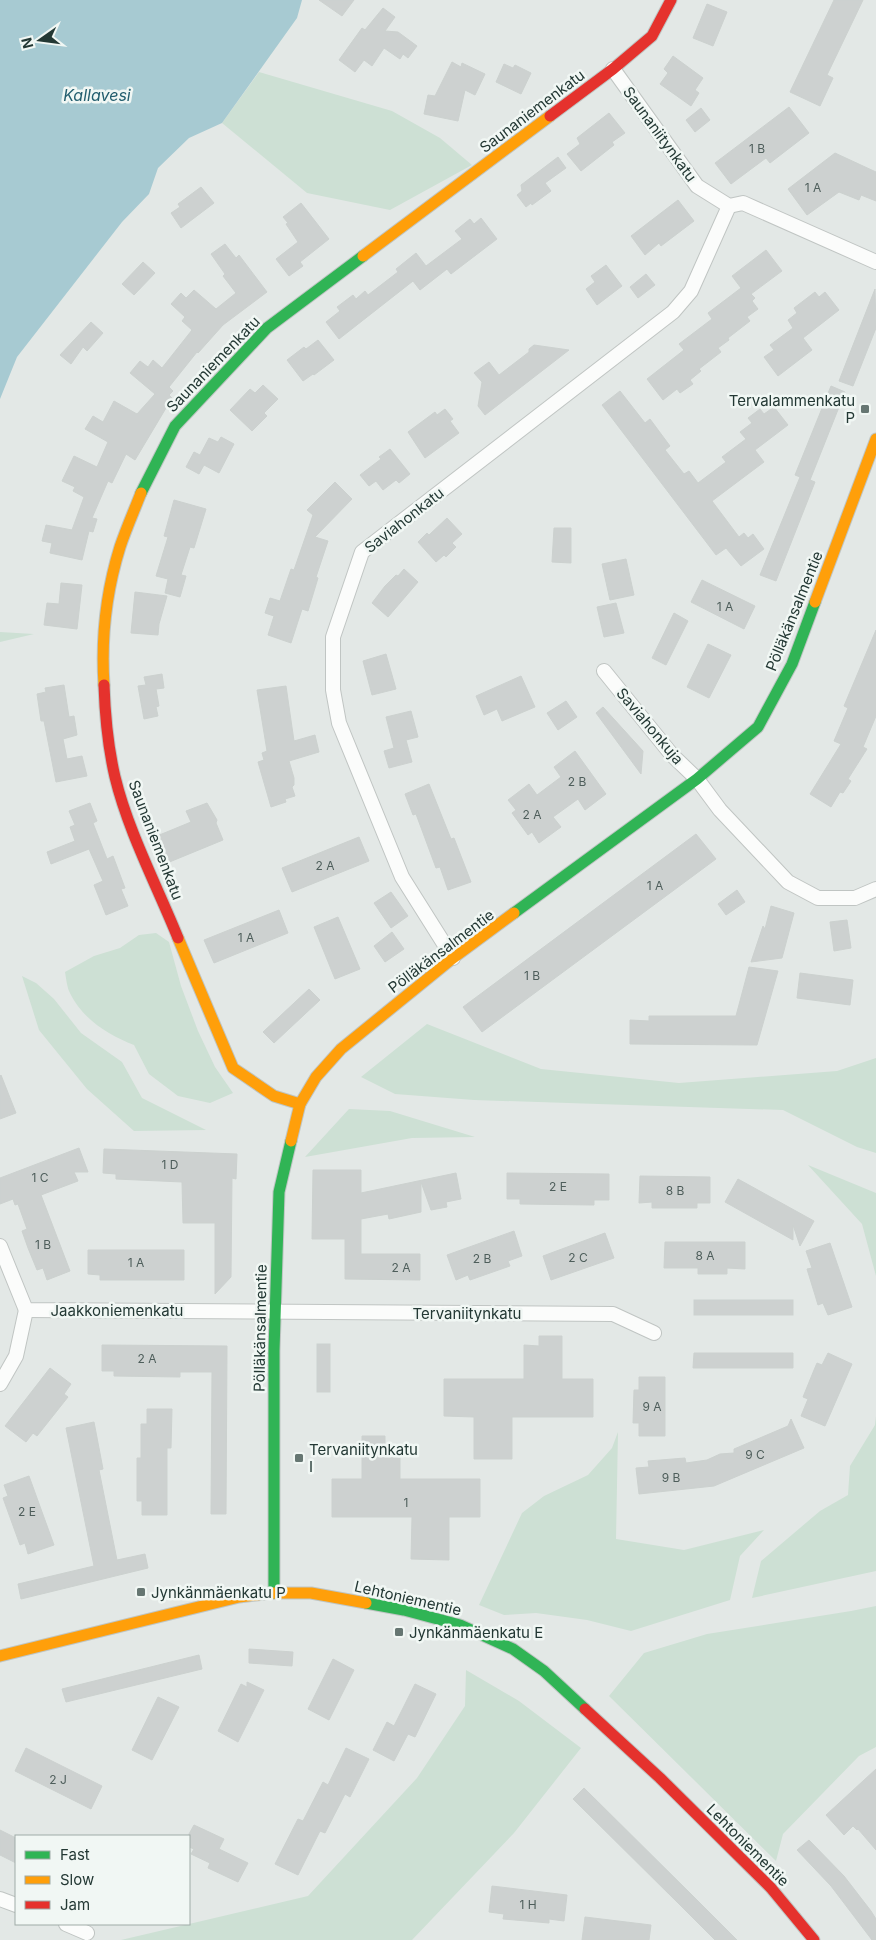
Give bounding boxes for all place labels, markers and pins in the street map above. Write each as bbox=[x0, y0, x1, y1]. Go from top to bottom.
place label: Tervalammenkatu P bbox=[729, 391, 855, 427]
marker: Tervalammenkatu P bbox=[859, 403, 871, 415]
place label: Tervaniitynkatu I bbox=[309, 1440, 418, 1476]
marker: Tervaniitynkatu I bbox=[293, 1452, 305, 1464]
place label: Jynkänmäenkatu P bbox=[151, 1583, 286, 1602]
marker: Jynkänmäenkatu P bbox=[135, 1586, 147, 1598]
place label: Jynkänmäenkatu E bbox=[409, 1623, 543, 1642]
marker: Jynkänmäenkatu E bbox=[393, 1626, 405, 1638]

